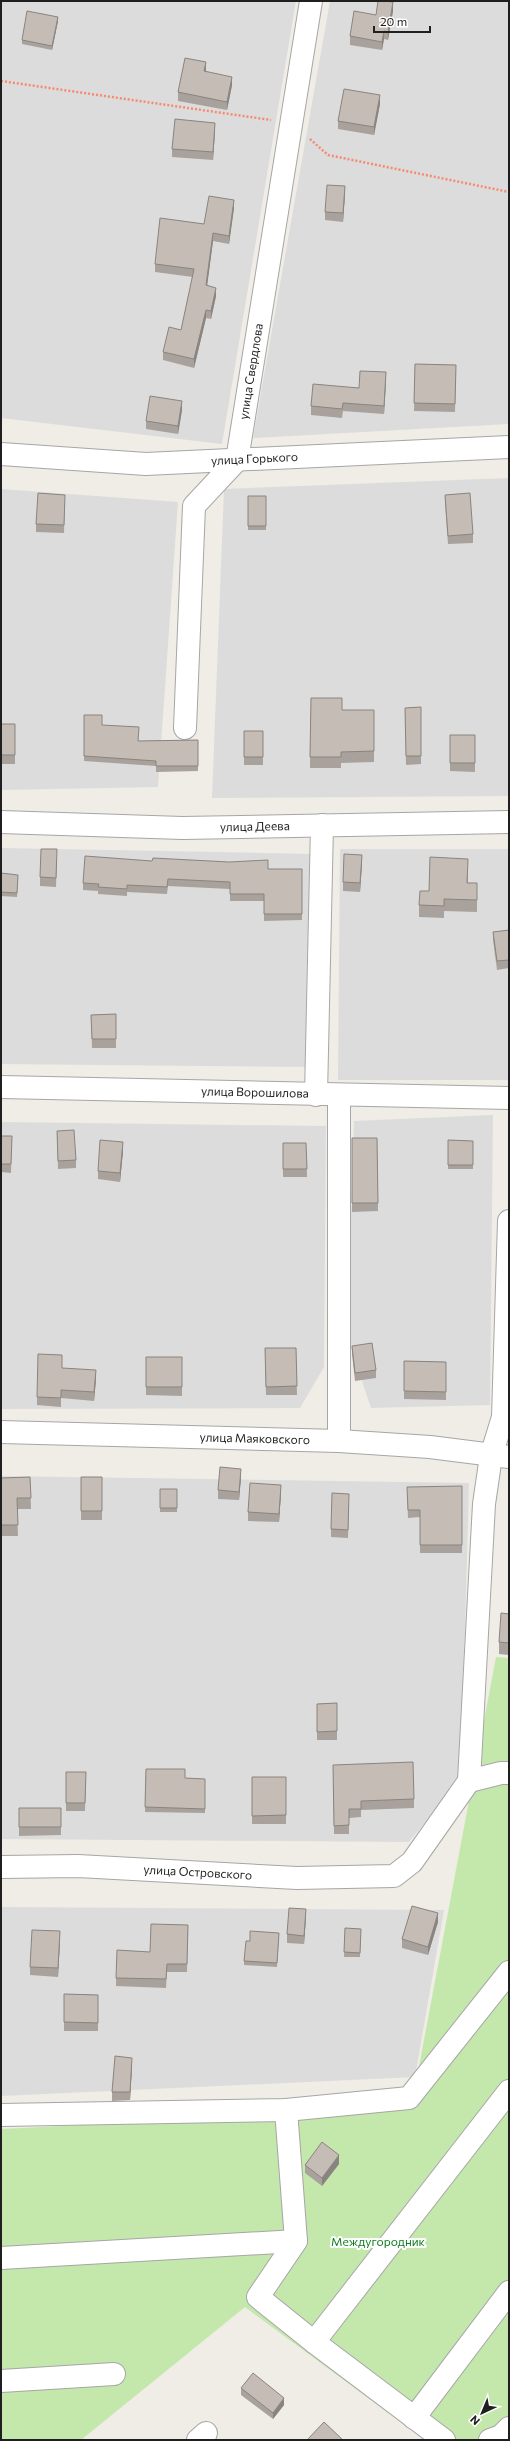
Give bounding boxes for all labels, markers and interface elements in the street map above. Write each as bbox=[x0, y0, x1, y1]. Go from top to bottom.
scale bar bbox=[374, 8, 430, 34]
text: 20 m bbox=[380, 14, 407, 28]
street label: улица Свердлова bbox=[236, 322, 265, 420]
street label: улица Горького bbox=[211, 449, 298, 467]
street label: улица Деева bbox=[220, 818, 290, 833]
street label: улица Ворошилова bbox=[201, 1083, 309, 1100]
street label: улица Маяковского bbox=[200, 1429, 310, 1446]
street label: улица Островского bbox=[143, 1862, 253, 1882]
park label: Междугородник bbox=[331, 2234, 426, 2248]
north arrow bbox=[462, 2393, 502, 2433]
text: N bbox=[467, 2413, 482, 2428]

